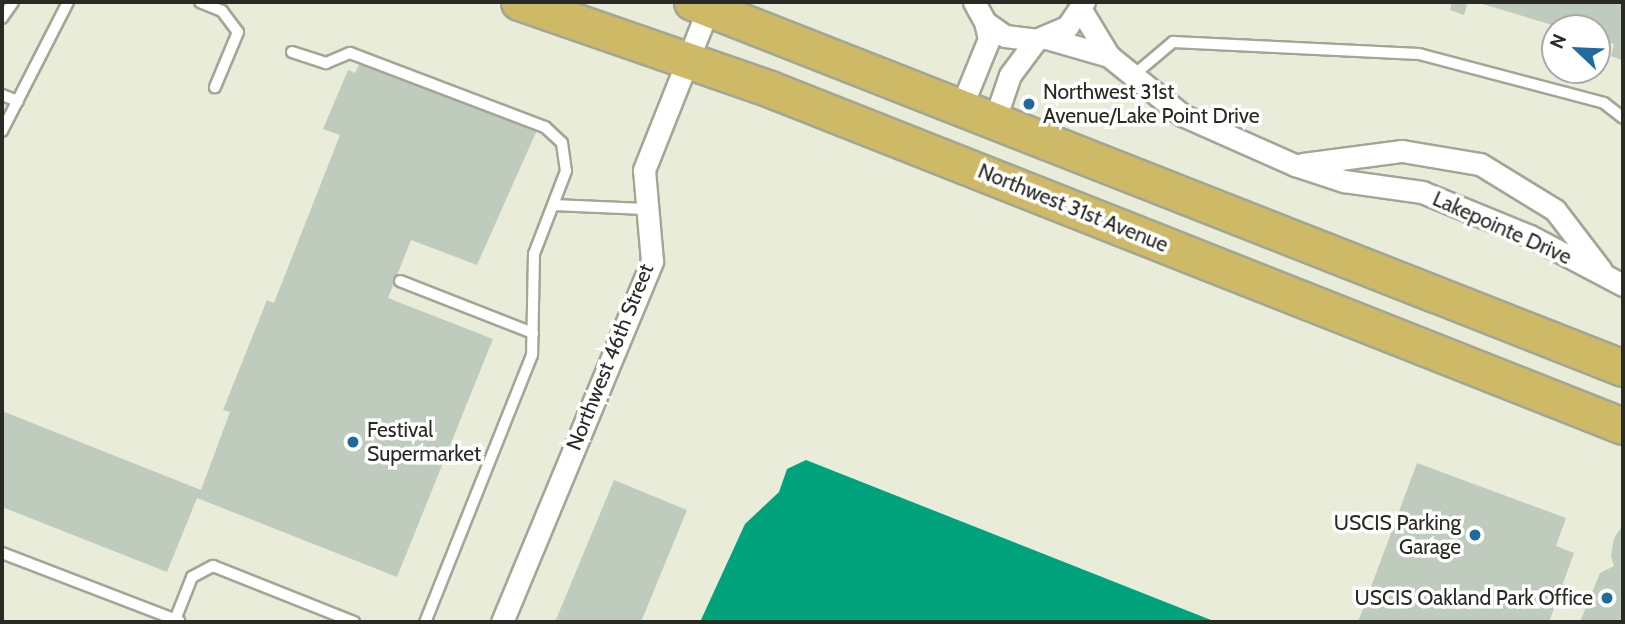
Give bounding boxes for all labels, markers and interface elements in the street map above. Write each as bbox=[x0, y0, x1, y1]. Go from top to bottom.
north arrow bbox=[1541, 14, 1611, 84]
text: N bbox=[1545, 31, 1571, 52]
place label: Northwest 31st Avenue/Lake Point Drive bbox=[1043, 79, 1260, 129]
marker: Northwest 31st Avenue/Lake Point Drive bbox=[1021, 96, 1037, 112]
street label: Northwest 31st Avenue bbox=[974, 158, 1172, 258]
street label: Lakepointe Drive bbox=[1429, 186, 1575, 270]
street label: Northwest 46th Street bbox=[561, 260, 659, 454]
place label: Festival Supermarket bbox=[367, 417, 481, 467]
marker: Festival Supermarket bbox=[345, 434, 361, 450]
place label: USCIS Parking Garage bbox=[1334, 510, 1461, 560]
marker: USCIS Parking Garage bbox=[1467, 527, 1483, 543]
place label: USCIS Oakland Park Office bbox=[1355, 585, 1593, 611]
marker: USCIS Oakland Park Office bbox=[1599, 590, 1615, 606]

